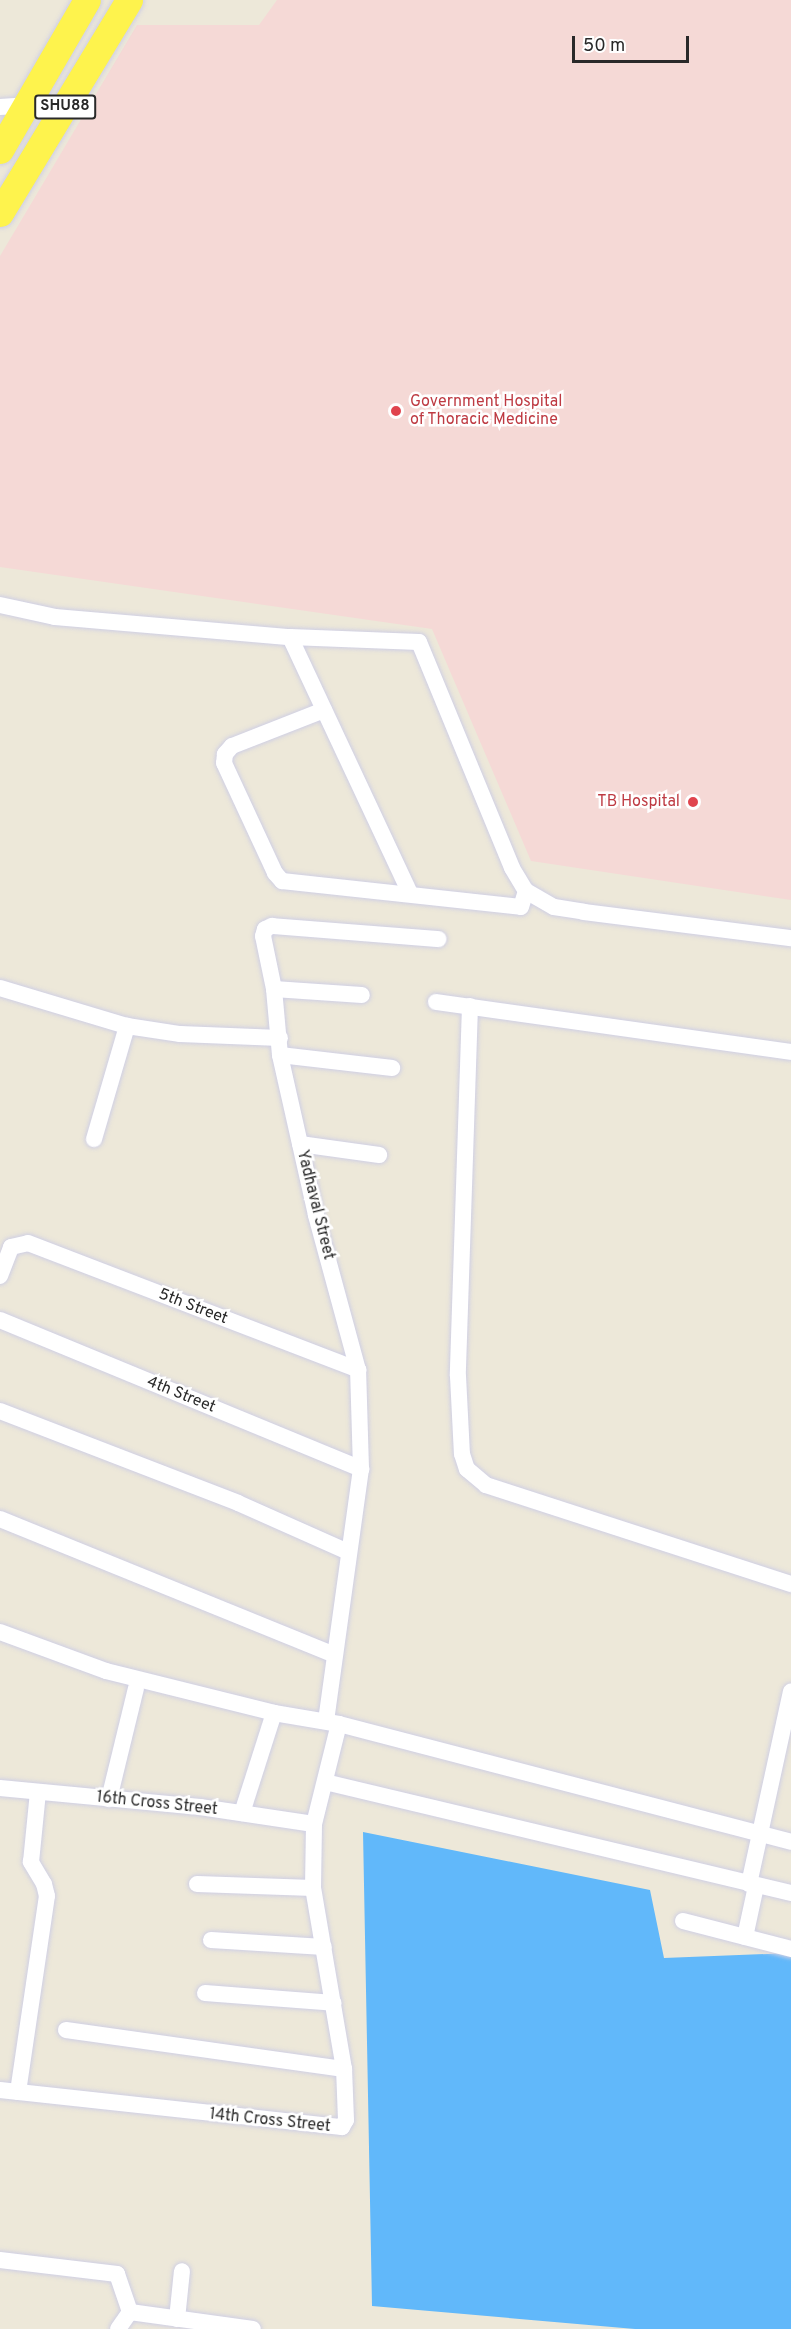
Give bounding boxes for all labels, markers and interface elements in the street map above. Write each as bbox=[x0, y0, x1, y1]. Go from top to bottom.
scale bar bbox=[575, 24, 692, 62]
text: 50 m bbox=[583, 35, 625, 58]
road number: SHU88 bbox=[34, 95, 97, 119]
place label: Government Hospital of Thoracic Medicine bbox=[410, 392, 562, 430]
marker: Government Hospital of Thoracic Medicine bbox=[387, 402, 405, 420]
place label: TB Hospital bbox=[597, 792, 680, 812]
marker: TB Hospital bbox=[684, 793, 702, 811]
street label: Yadhaval Street bbox=[292, 1148, 338, 1262]
street label: 5th Street bbox=[156, 1285, 230, 1329]
street label: 4th Street bbox=[144, 1373, 218, 1417]
street label: 16th Cross Street bbox=[95, 1788, 219, 1820]
street label: 14th Cross Street bbox=[208, 2105, 332, 2137]

